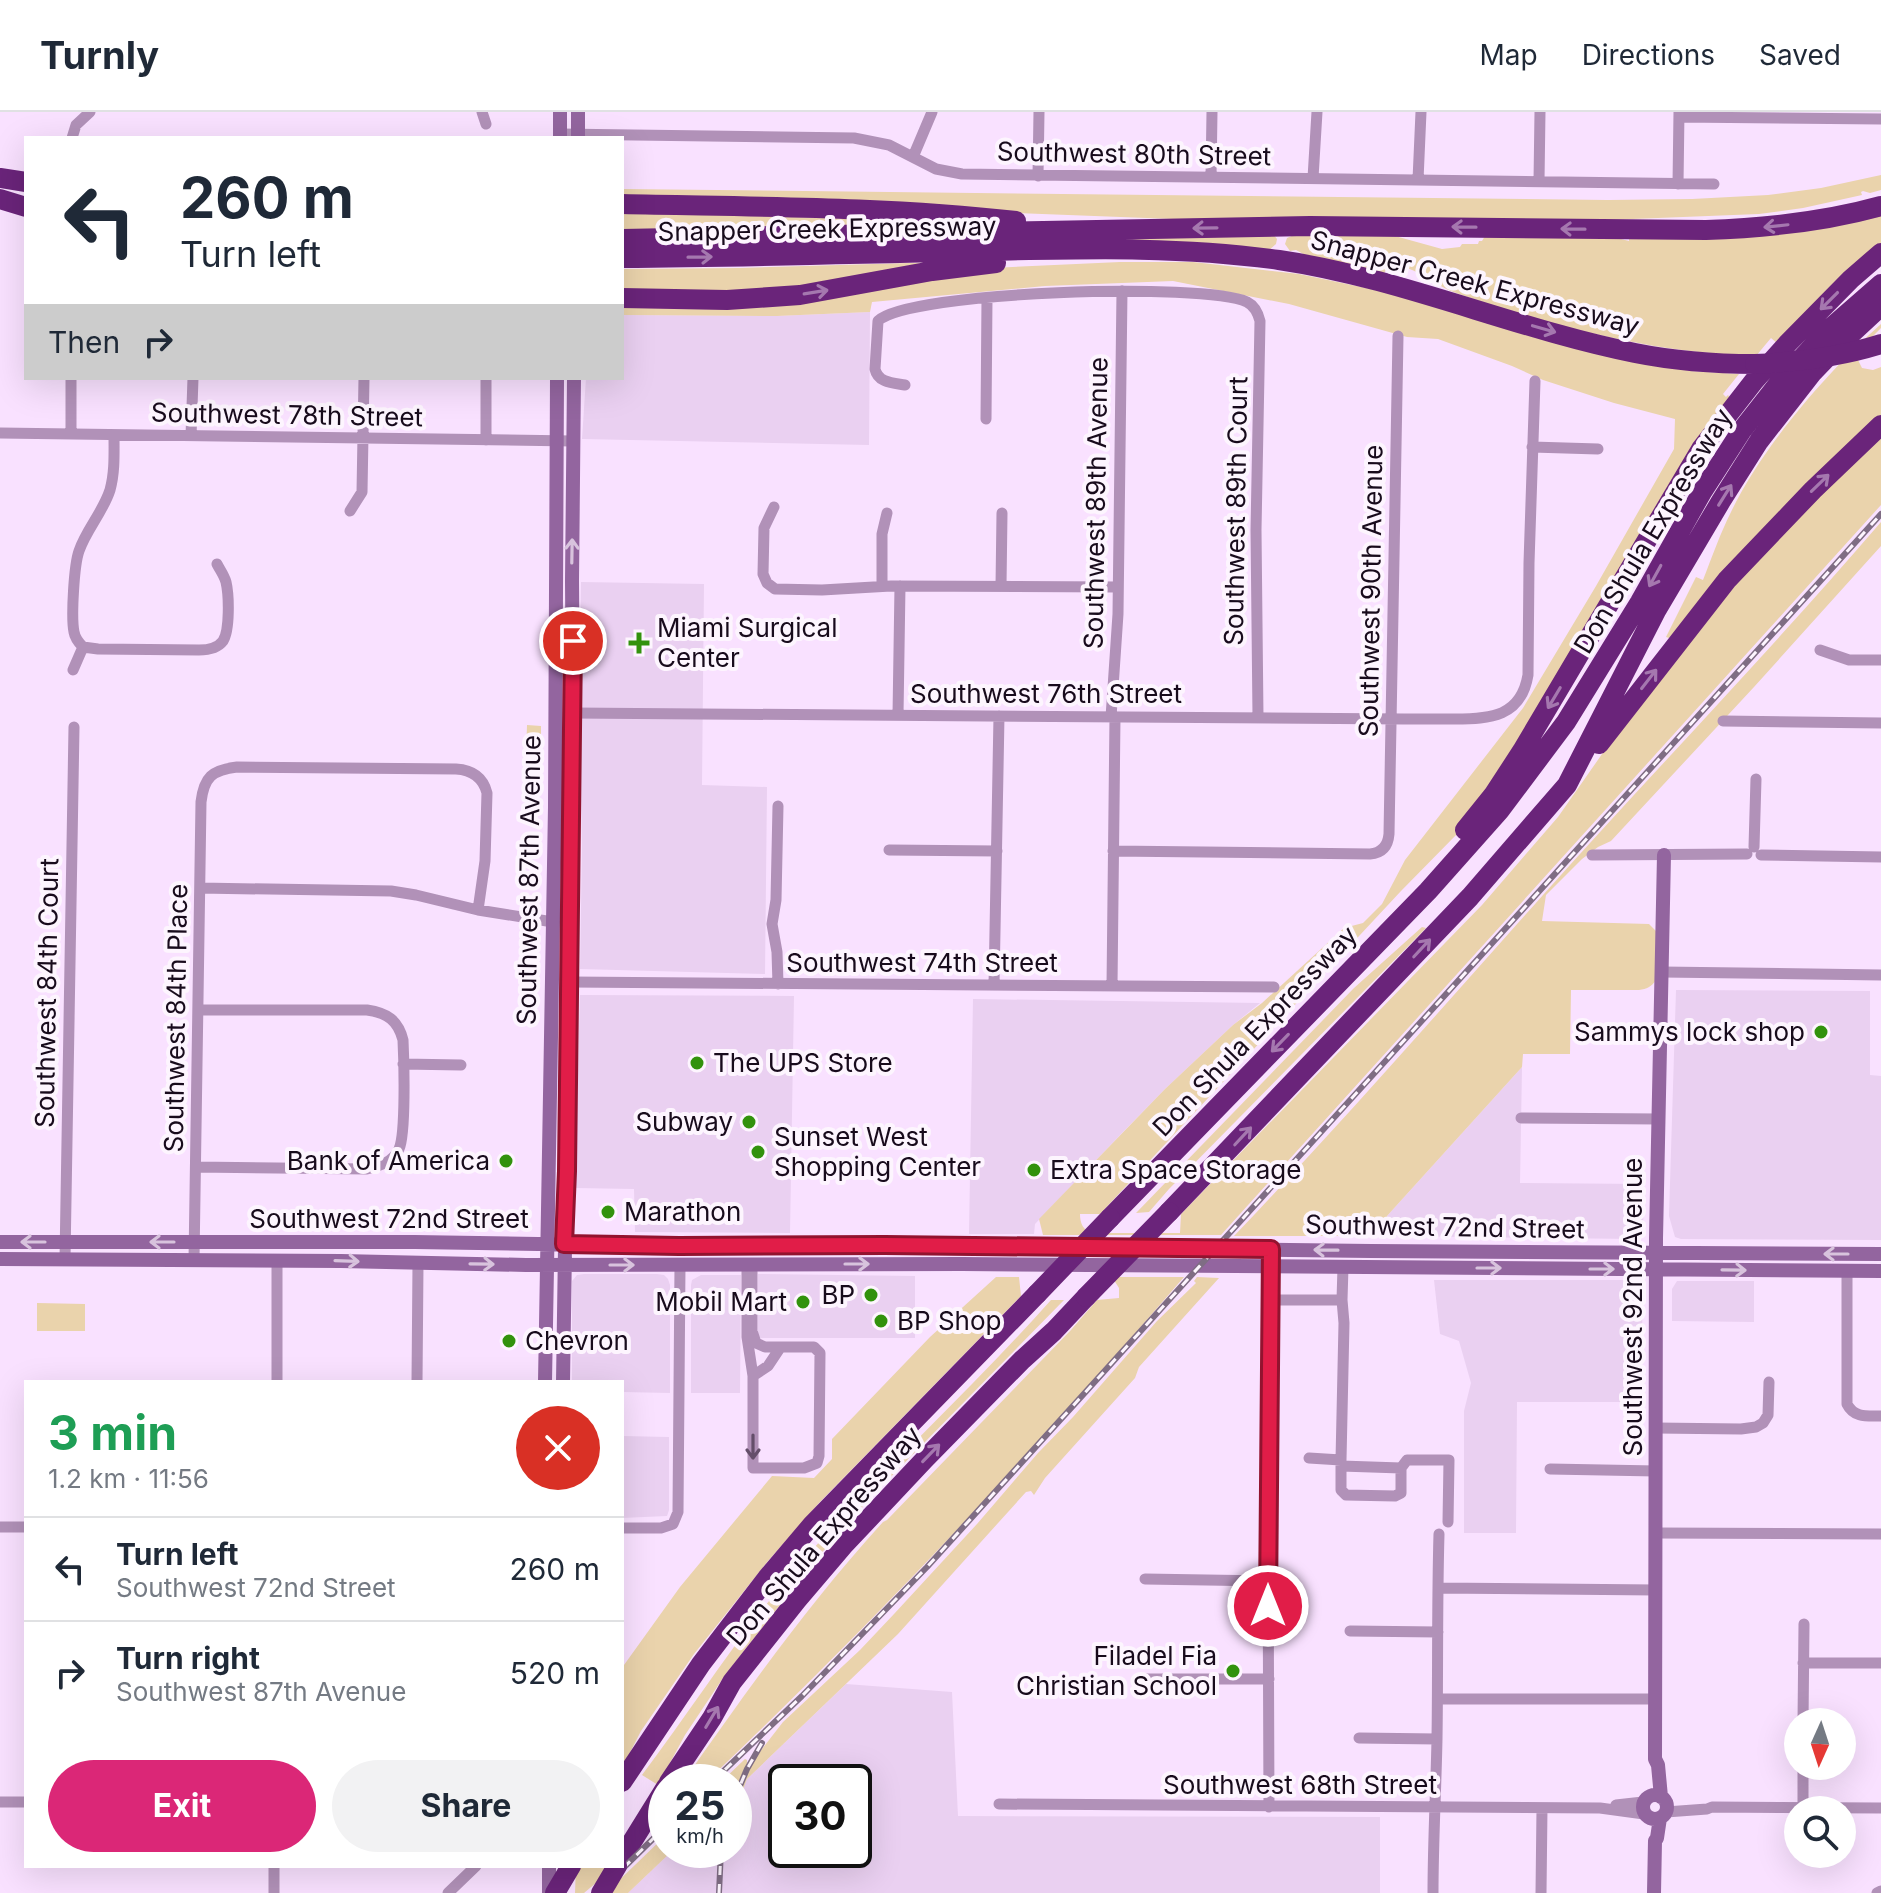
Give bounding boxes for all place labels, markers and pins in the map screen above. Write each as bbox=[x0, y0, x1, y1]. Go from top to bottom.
pin bbox=[539, 607, 607, 675]
place label: Miami Surgical Center bbox=[657, 612, 837, 673]
marker: Miami Surgical Center bbox=[628, 632, 650, 654]
place label: Sammys lock shop bbox=[1574, 1016, 1805, 1047]
marker: Sammys lock shop bbox=[1812, 1023, 1830, 1041]
place label: The UPS Store bbox=[713, 1047, 893, 1078]
marker: The UPS Store bbox=[688, 1054, 706, 1072]
place label: Subway bbox=[635, 1106, 733, 1137]
marker: Subway bbox=[740, 1113, 758, 1131]
place label: Sunset West Shopping Center bbox=[774, 1121, 981, 1182]
marker: Sunset West Shopping Center bbox=[749, 1143, 767, 1161]
place label: Bank of America bbox=[287, 1145, 490, 1176]
marker: Bank of America bbox=[497, 1152, 515, 1170]
place label: Extra Space Storage bbox=[1050, 1154, 1301, 1185]
marker: Extra Space Storage bbox=[1025, 1161, 1043, 1179]
place label: Marathon bbox=[624, 1196, 741, 1227]
marker: Marathon bbox=[599, 1203, 617, 1221]
place label: BP bbox=[821, 1279, 855, 1310]
place label: Mobil Mart bbox=[655, 1286, 787, 1317]
marker: BP bbox=[862, 1286, 880, 1304]
marker: Mobil Mart bbox=[794, 1293, 812, 1311]
place label: BP Shop bbox=[897, 1305, 1002, 1336]
marker: BP Shop bbox=[872, 1312, 890, 1330]
place label: Chevron bbox=[525, 1325, 629, 1356]
marker: Chevron bbox=[500, 1332, 518, 1350]
place label: Filadel Fia Christian School bbox=[1016, 1640, 1217, 1701]
marker: Filadel Fia Christian School bbox=[1224, 1662, 1242, 1680]

